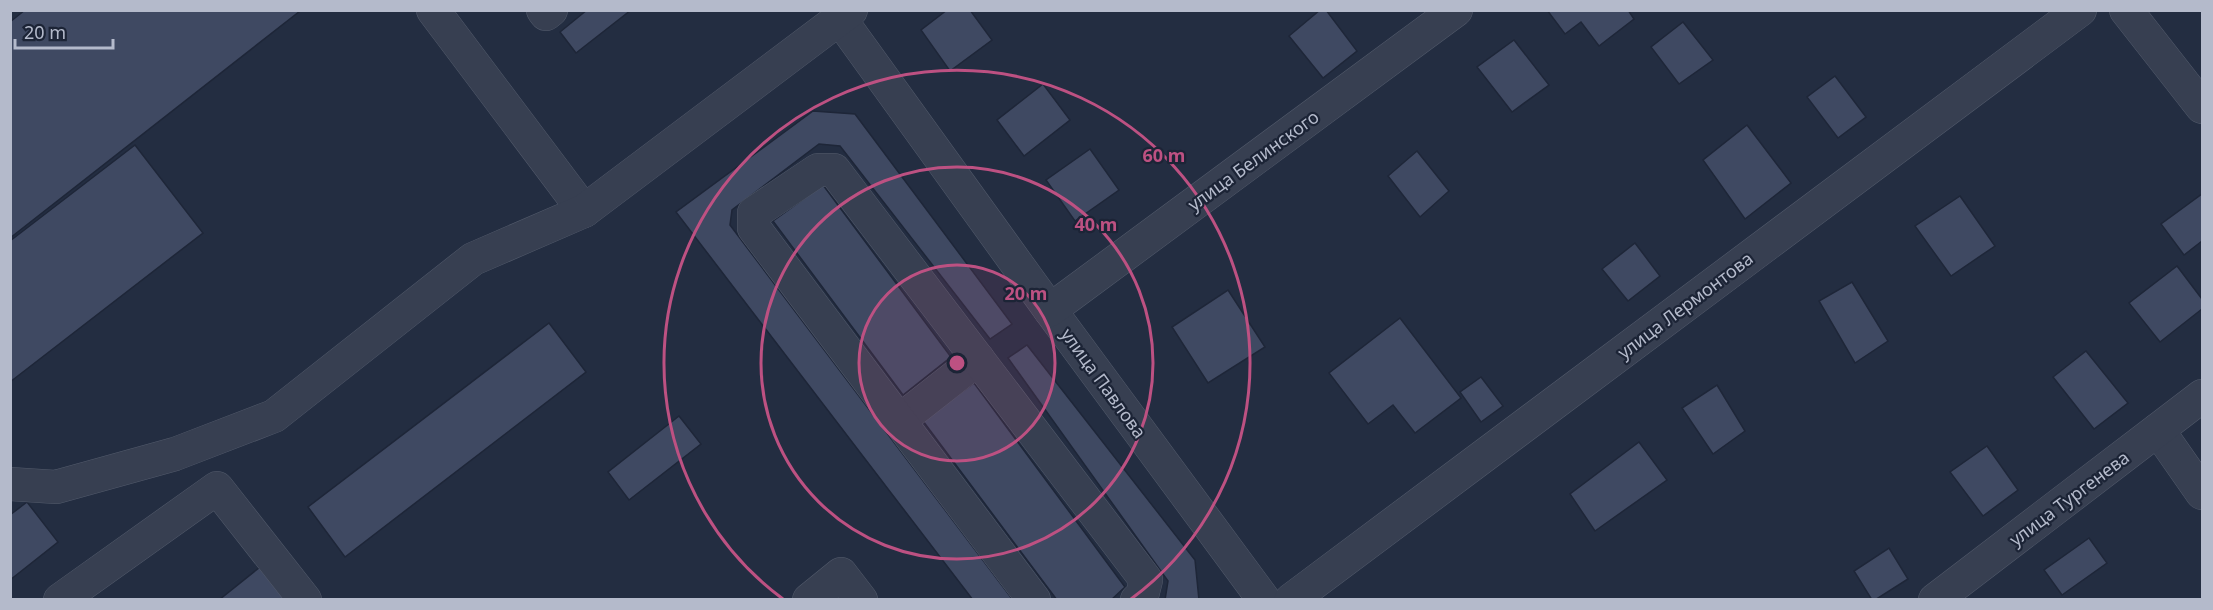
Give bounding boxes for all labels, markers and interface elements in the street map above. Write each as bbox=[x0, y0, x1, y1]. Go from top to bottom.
scale bar bbox=[15, 12, 112, 50]
text: 20 m bbox=[24, 20, 66, 44]
street label: улица Белинского bbox=[1183, 104, 1323, 216]
text: 60 m bbox=[1143, 143, 1185, 167]
text: 40 m bbox=[1075, 212, 1117, 236]
street label: улица Лермонтова bbox=[1612, 246, 1758, 364]
text: 20 m bbox=[1005, 281, 1047, 305]
street label: улица Павлова bbox=[1056, 323, 1152, 443]
centre of rings bbox=[947, 353, 967, 373]
street label: улица Тургенева bbox=[2004, 445, 2134, 551]

